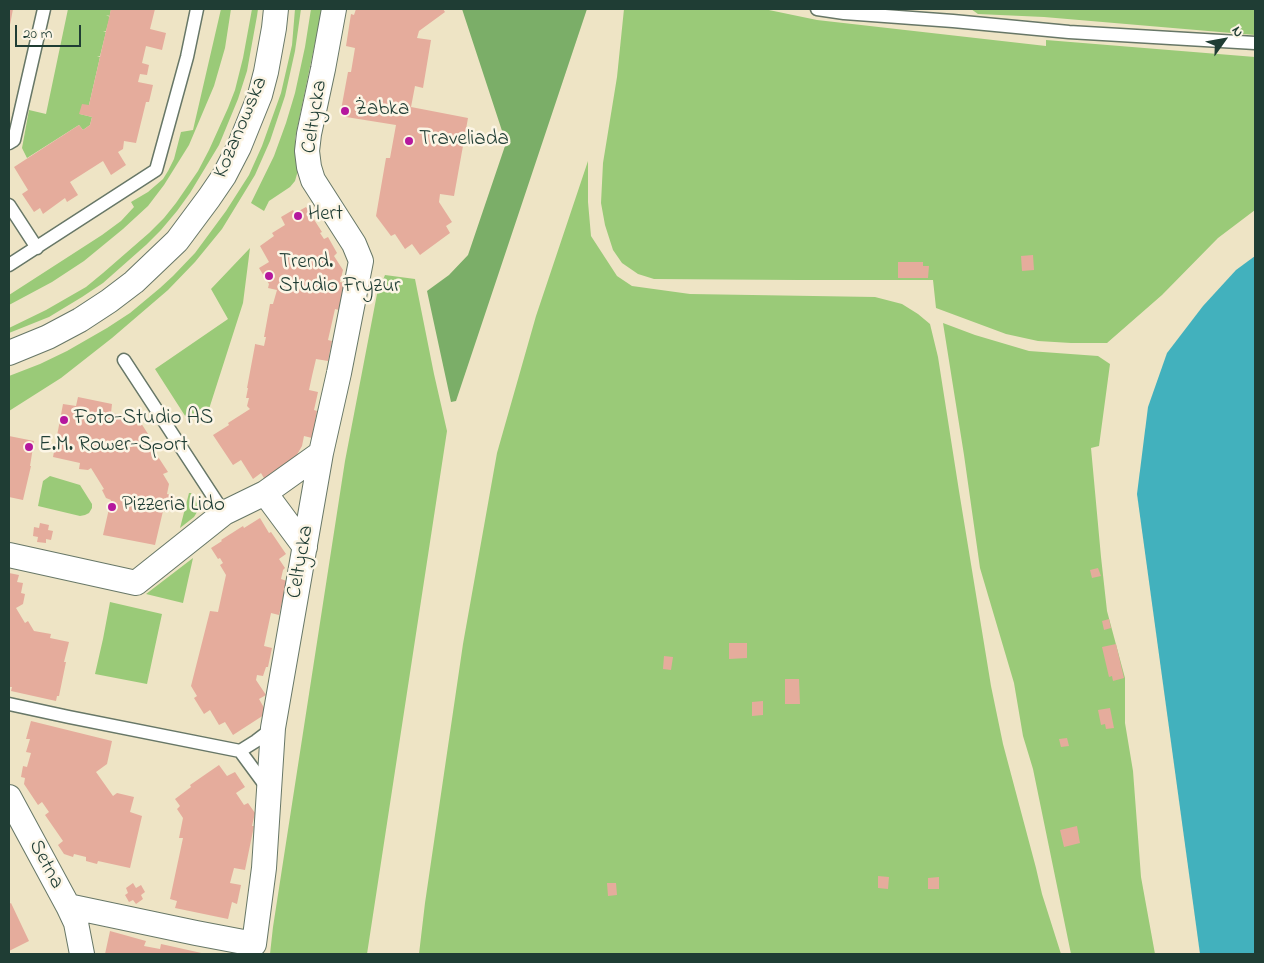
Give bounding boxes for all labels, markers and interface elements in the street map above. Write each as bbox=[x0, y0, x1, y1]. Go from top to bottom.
scale bar bbox=[18, 15, 84, 47]
north arrow bbox=[1199, 15, 1249, 65]
text: N bbox=[1226, 22, 1249, 41]
text: 20 m bbox=[23, 23, 52, 45]
street label: Kozanowska bbox=[209, 74, 275, 182]
street label: Celtycka bbox=[298, 79, 334, 155]
place label: Żabka bbox=[355, 98, 409, 124]
marker: Żabka bbox=[339, 105, 351, 117]
place label: Traveliada bbox=[419, 128, 509, 154]
marker: Traveliada bbox=[403, 135, 415, 147]
place label: Hert bbox=[308, 203, 343, 229]
marker: Hert bbox=[292, 210, 304, 222]
place label: Trend. Studio Fryzur bbox=[279, 251, 401, 301]
marker: Trend. Studio Fryzur bbox=[263, 270, 275, 282]
place label: Foto-Studio AS bbox=[74, 407, 213, 433]
marker: Foto-Studio AS bbox=[58, 414, 70, 426]
place label: E.M. Rower-Sport bbox=[39, 434, 188, 460]
marker: E.M. Rower-Sport bbox=[23, 441, 35, 453]
place label: Pizzeria Lido bbox=[122, 494, 225, 520]
marker: Pizzeria Lido bbox=[106, 501, 118, 513]
street label: Celtycka bbox=[283, 524, 321, 600]
street label: Setna bbox=[22, 836, 68, 894]

